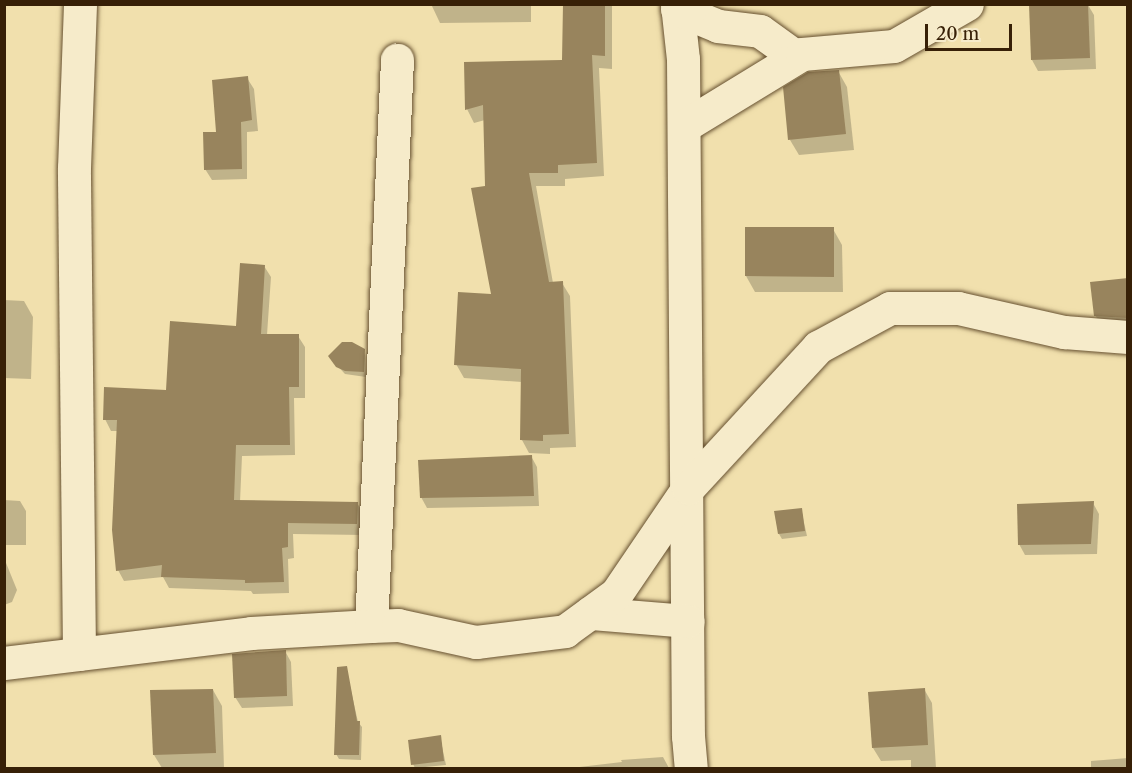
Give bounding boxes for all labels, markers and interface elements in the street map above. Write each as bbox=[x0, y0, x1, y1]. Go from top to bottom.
scale bar bbox=[928, 12, 1015, 50]
text: 20 m bbox=[936, 23, 979, 45]

